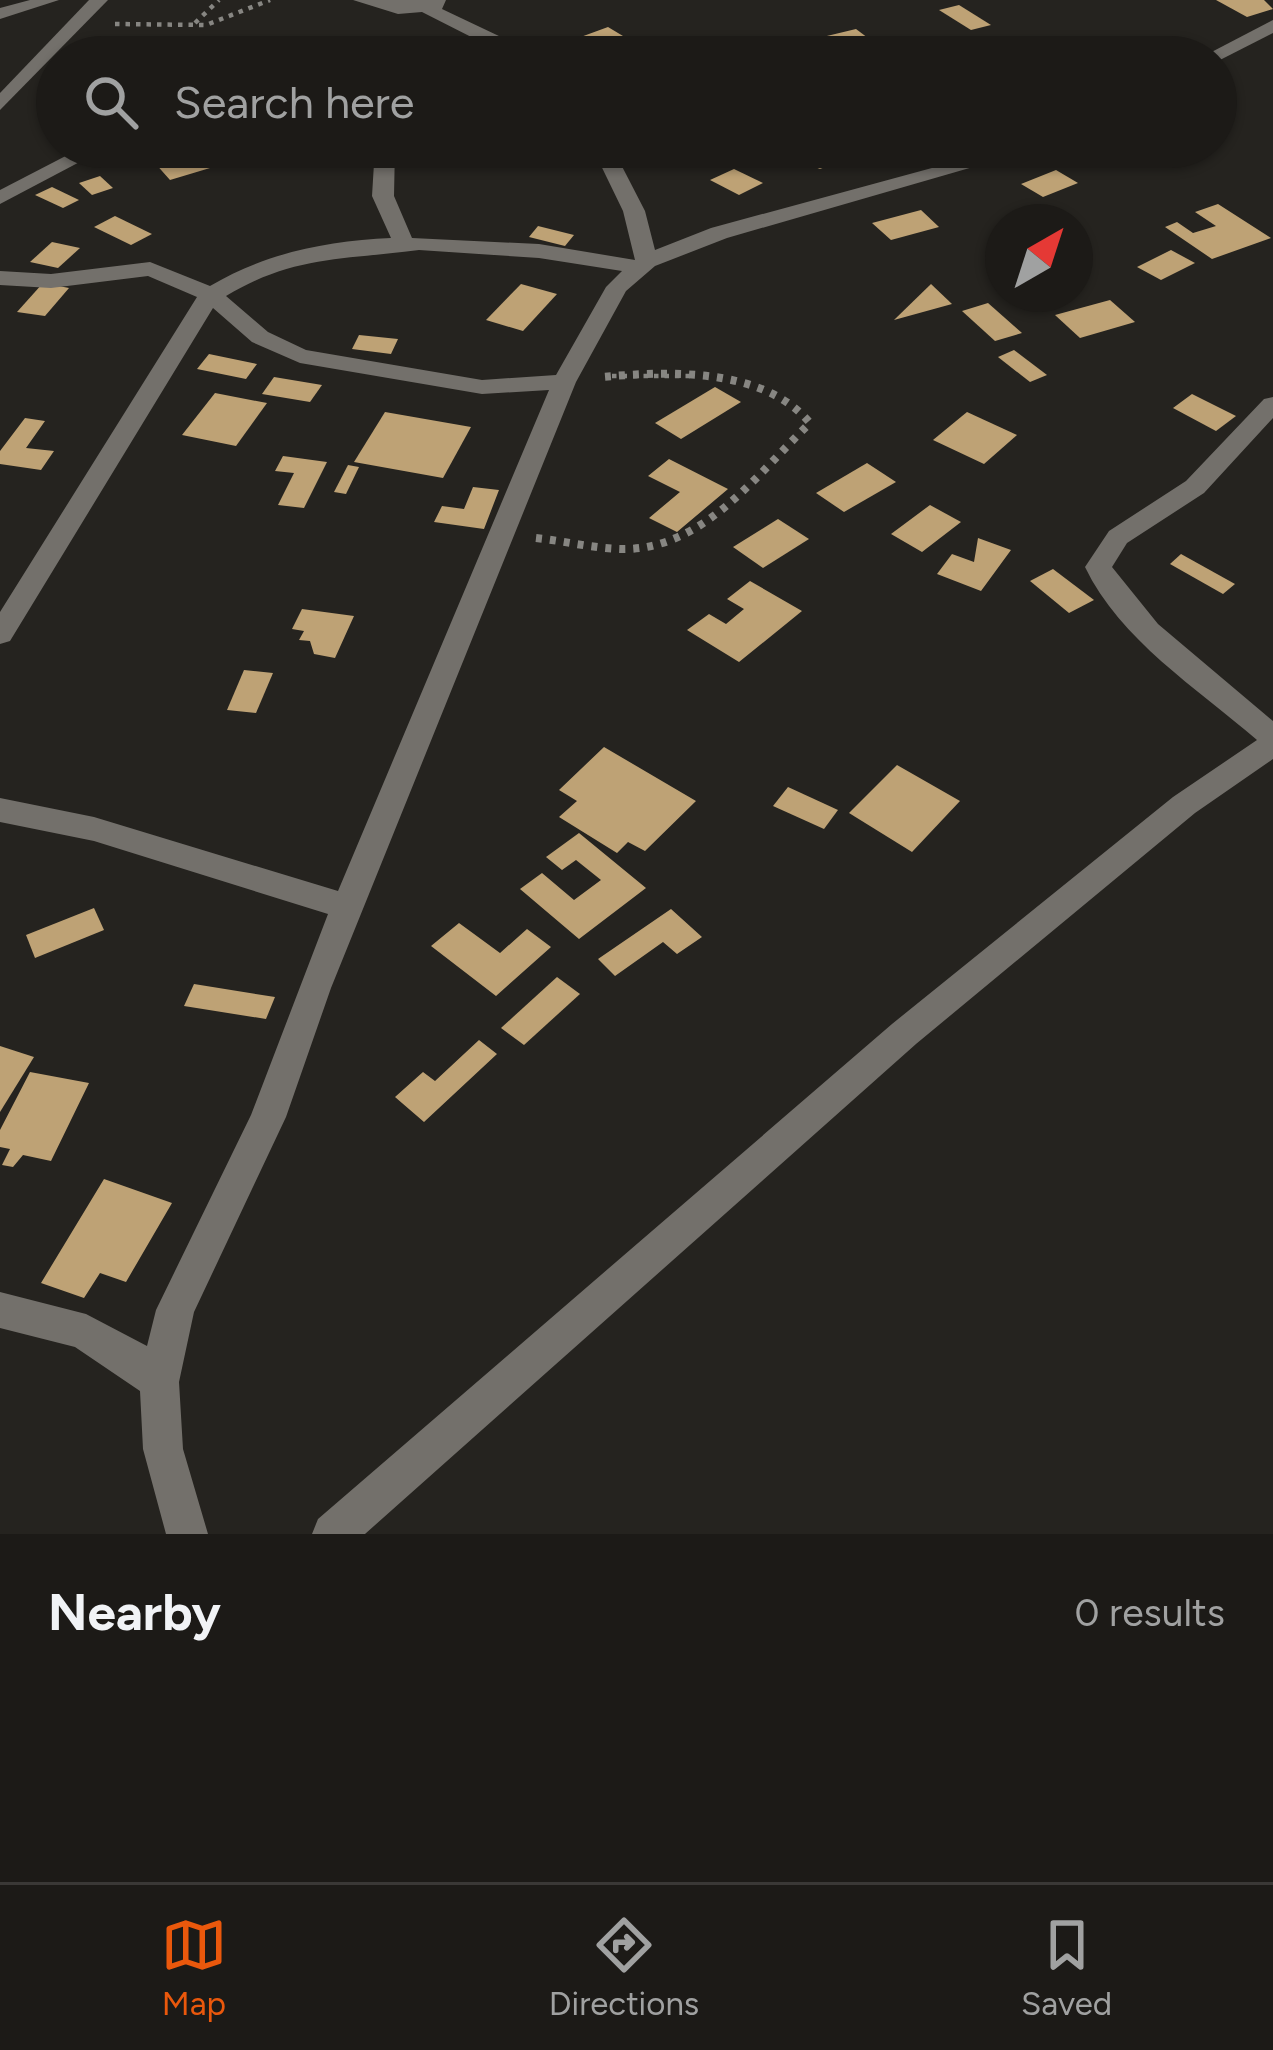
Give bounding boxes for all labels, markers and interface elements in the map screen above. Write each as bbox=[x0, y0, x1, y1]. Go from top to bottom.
search box bbox=[36, 36, 1237, 168]
icon: search bbox=[78, 69, 144, 135]
text: Search here bbox=[174, 75, 414, 129]
north arrow bbox=[985, 204, 1093, 312]
text: Nearby bbox=[48, 1582, 221, 1643]
text: 0 results bbox=[1074, 1589, 1225, 1636]
tab: Map bbox=[161, 1912, 227, 2023]
tab: Directions bbox=[549, 1912, 699, 2023]
tab: Saved bbox=[1021, 1912, 1112, 2023]

